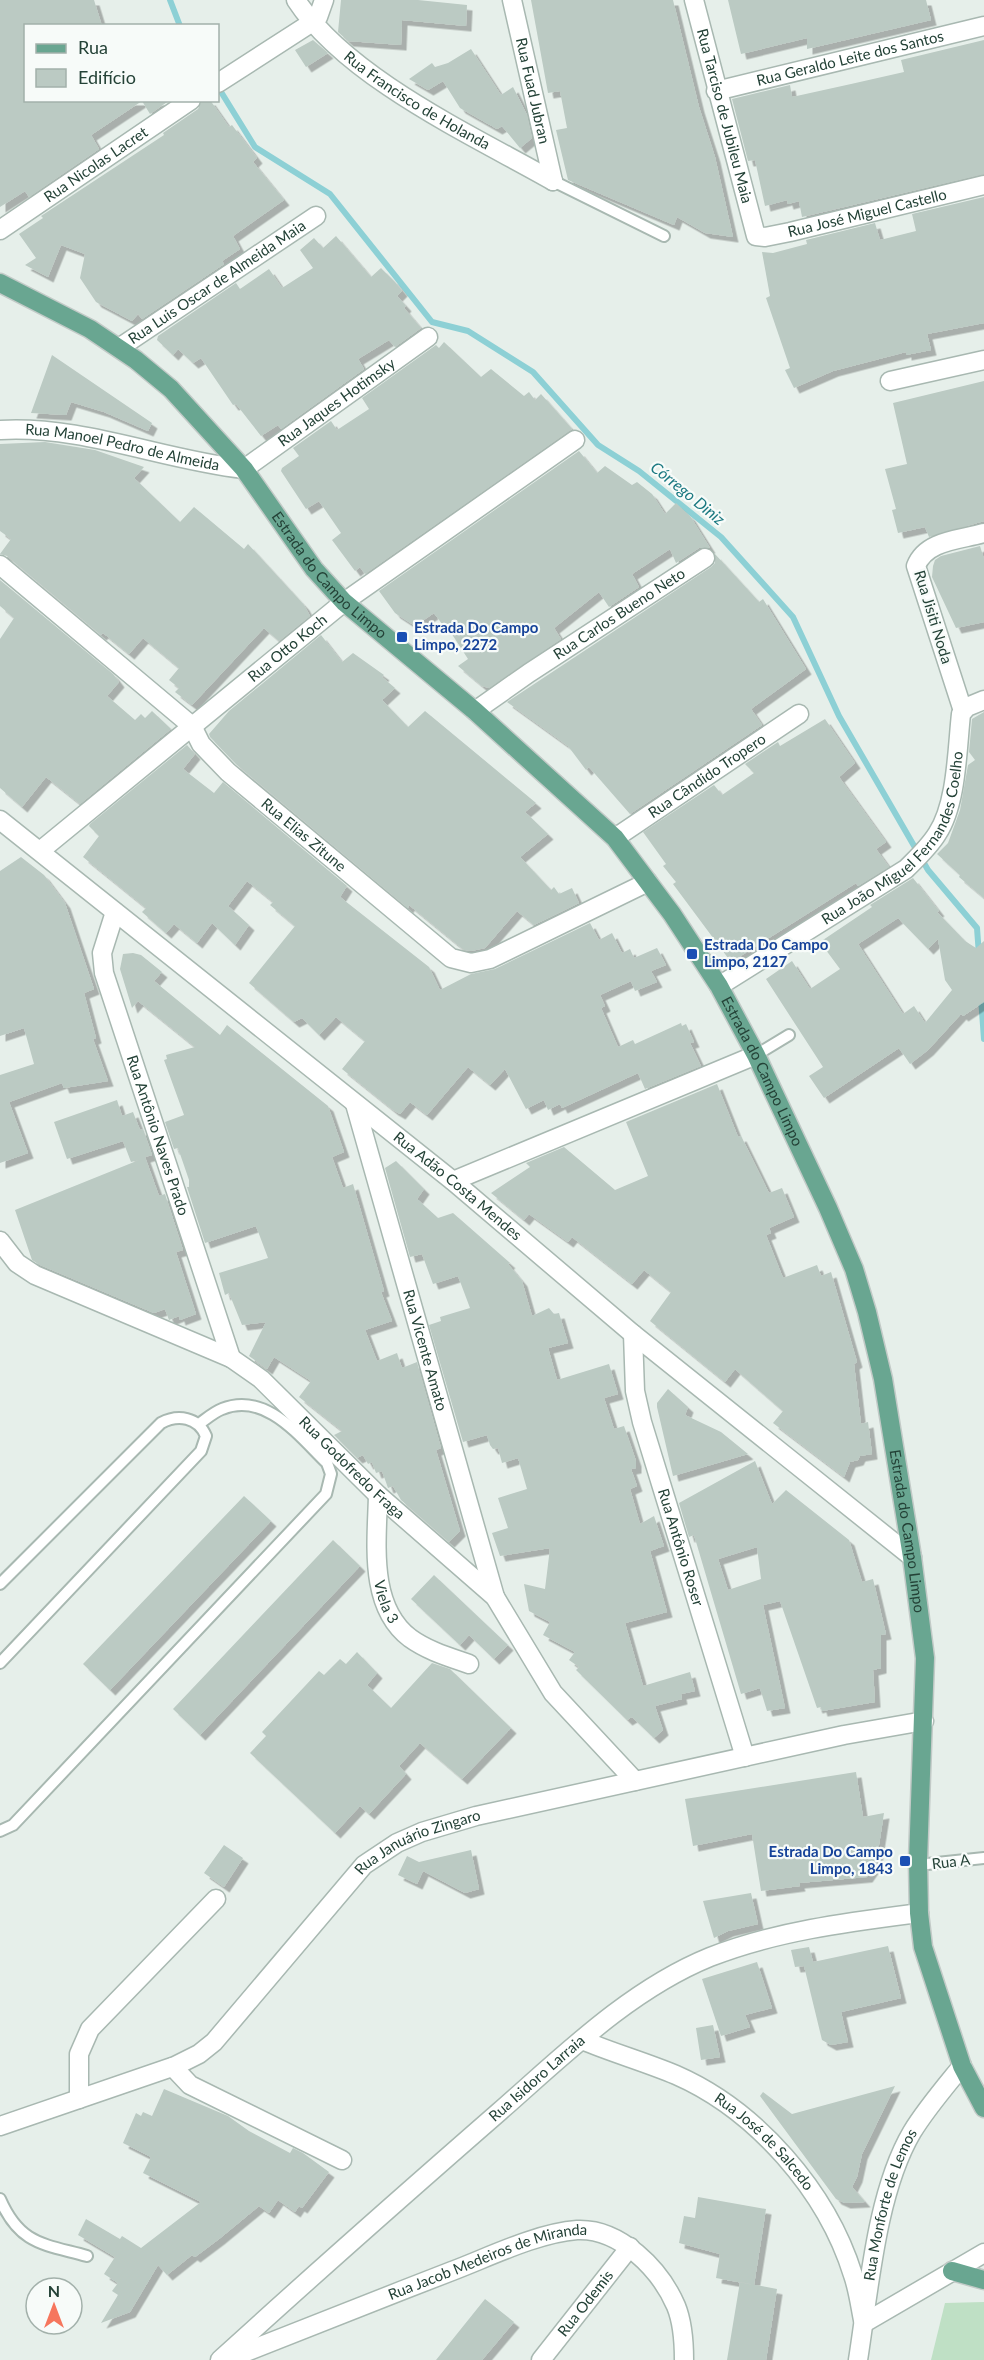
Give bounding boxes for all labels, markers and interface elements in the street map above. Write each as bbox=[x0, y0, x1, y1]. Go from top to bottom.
legend bbox=[24, 24, 219, 102]
street label: Rua Tarciso de Jubileu Maia bbox=[694, 26, 757, 205]
street label: Rua Geraldo Leite dos Santos bbox=[755, 26, 945, 89]
text: Rua bbox=[78, 36, 108, 58]
street label: Rua Fuad Jubran bbox=[513, 36, 554, 145]
street label: Rua Francisco de Holanda bbox=[341, 47, 493, 153]
text: Edifício bbox=[78, 66, 136, 88]
street label: Rua Nicolas Lacret bbox=[40, 122, 151, 205]
street label: Rua José Miguel Castello bbox=[786, 184, 948, 240]
street label: Rua Luis Oscar de Almeida Maia bbox=[124, 216, 309, 347]
street label: Rua Jaques Hotimsky bbox=[274, 353, 399, 450]
street label: Rua Manoel Pedro de Almeida bbox=[25, 420, 221, 473]
water label: Córrego Diniz bbox=[647, 457, 729, 528]
street label: Estrada do Campo Limpo bbox=[269, 508, 391, 642]
street label: Rua Carlos Bueno Neto bbox=[550, 564, 688, 663]
street label: Rua Jisiti Noda bbox=[911, 568, 957, 666]
street label: Rua Otto Koch bbox=[244, 610, 330, 685]
place label: Estrada Do Campo Limpo, 2272 bbox=[414, 618, 539, 653]
marker: Estrada Do Campo Limpo, 2272 bbox=[395, 630, 409, 644]
street label: Rua Cândido Tropero bbox=[644, 729, 769, 821]
street label: Rua João Miguel Fernandes Coelho bbox=[818, 750, 966, 928]
street label: Rua Elias Zitune bbox=[258, 794, 350, 875]
place label: Estrada Do Campo Limpo, 2127 bbox=[704, 935, 829, 970]
marker: Estrada Do Campo Limpo, 2127 bbox=[685, 947, 699, 961]
street label: Estrada do Campo Limpo bbox=[718, 993, 808, 1149]
street label: Rua Antônio Naves Prado bbox=[124, 1052, 193, 1217]
street label: Rua Adão Costa Mendes bbox=[390, 1127, 526, 1244]
street label: Rua Vicente Amato bbox=[400, 1287, 452, 1413]
street label: Rua Godofredo Fraga bbox=[296, 1412, 409, 1522]
street label: Estrada do Campo Limpo bbox=[887, 1448, 929, 1614]
street label: Rua Antônio Roser bbox=[655, 1486, 708, 1609]
street label: Viela 3 bbox=[371, 1578, 403, 1627]
street label: Rua Januário Zingaro bbox=[350, 1805, 482, 1878]
place label: Estrada Do Campo Limpo, 1843 bbox=[769, 1842, 893, 1877]
street label: Rua A bbox=[931, 1850, 972, 1872]
marker: Estrada Do Campo Limpo, 1843 bbox=[898, 1854, 912, 1868]
street label: Rua Isidoro Larraia bbox=[485, 2031, 588, 2125]
street label: Rua José de Salcedo bbox=[712, 2088, 818, 2193]
street label: Rua Monforte de Lemos bbox=[859, 2125, 920, 2282]
street label: Rua Jacob Medeiros de Miranda bbox=[385, 2220, 588, 2303]
street label: Rua Odemis bbox=[553, 2266, 616, 2340]
north arrow bbox=[24, 2276, 84, 2336]
text: N bbox=[48, 2281, 60, 2300]

